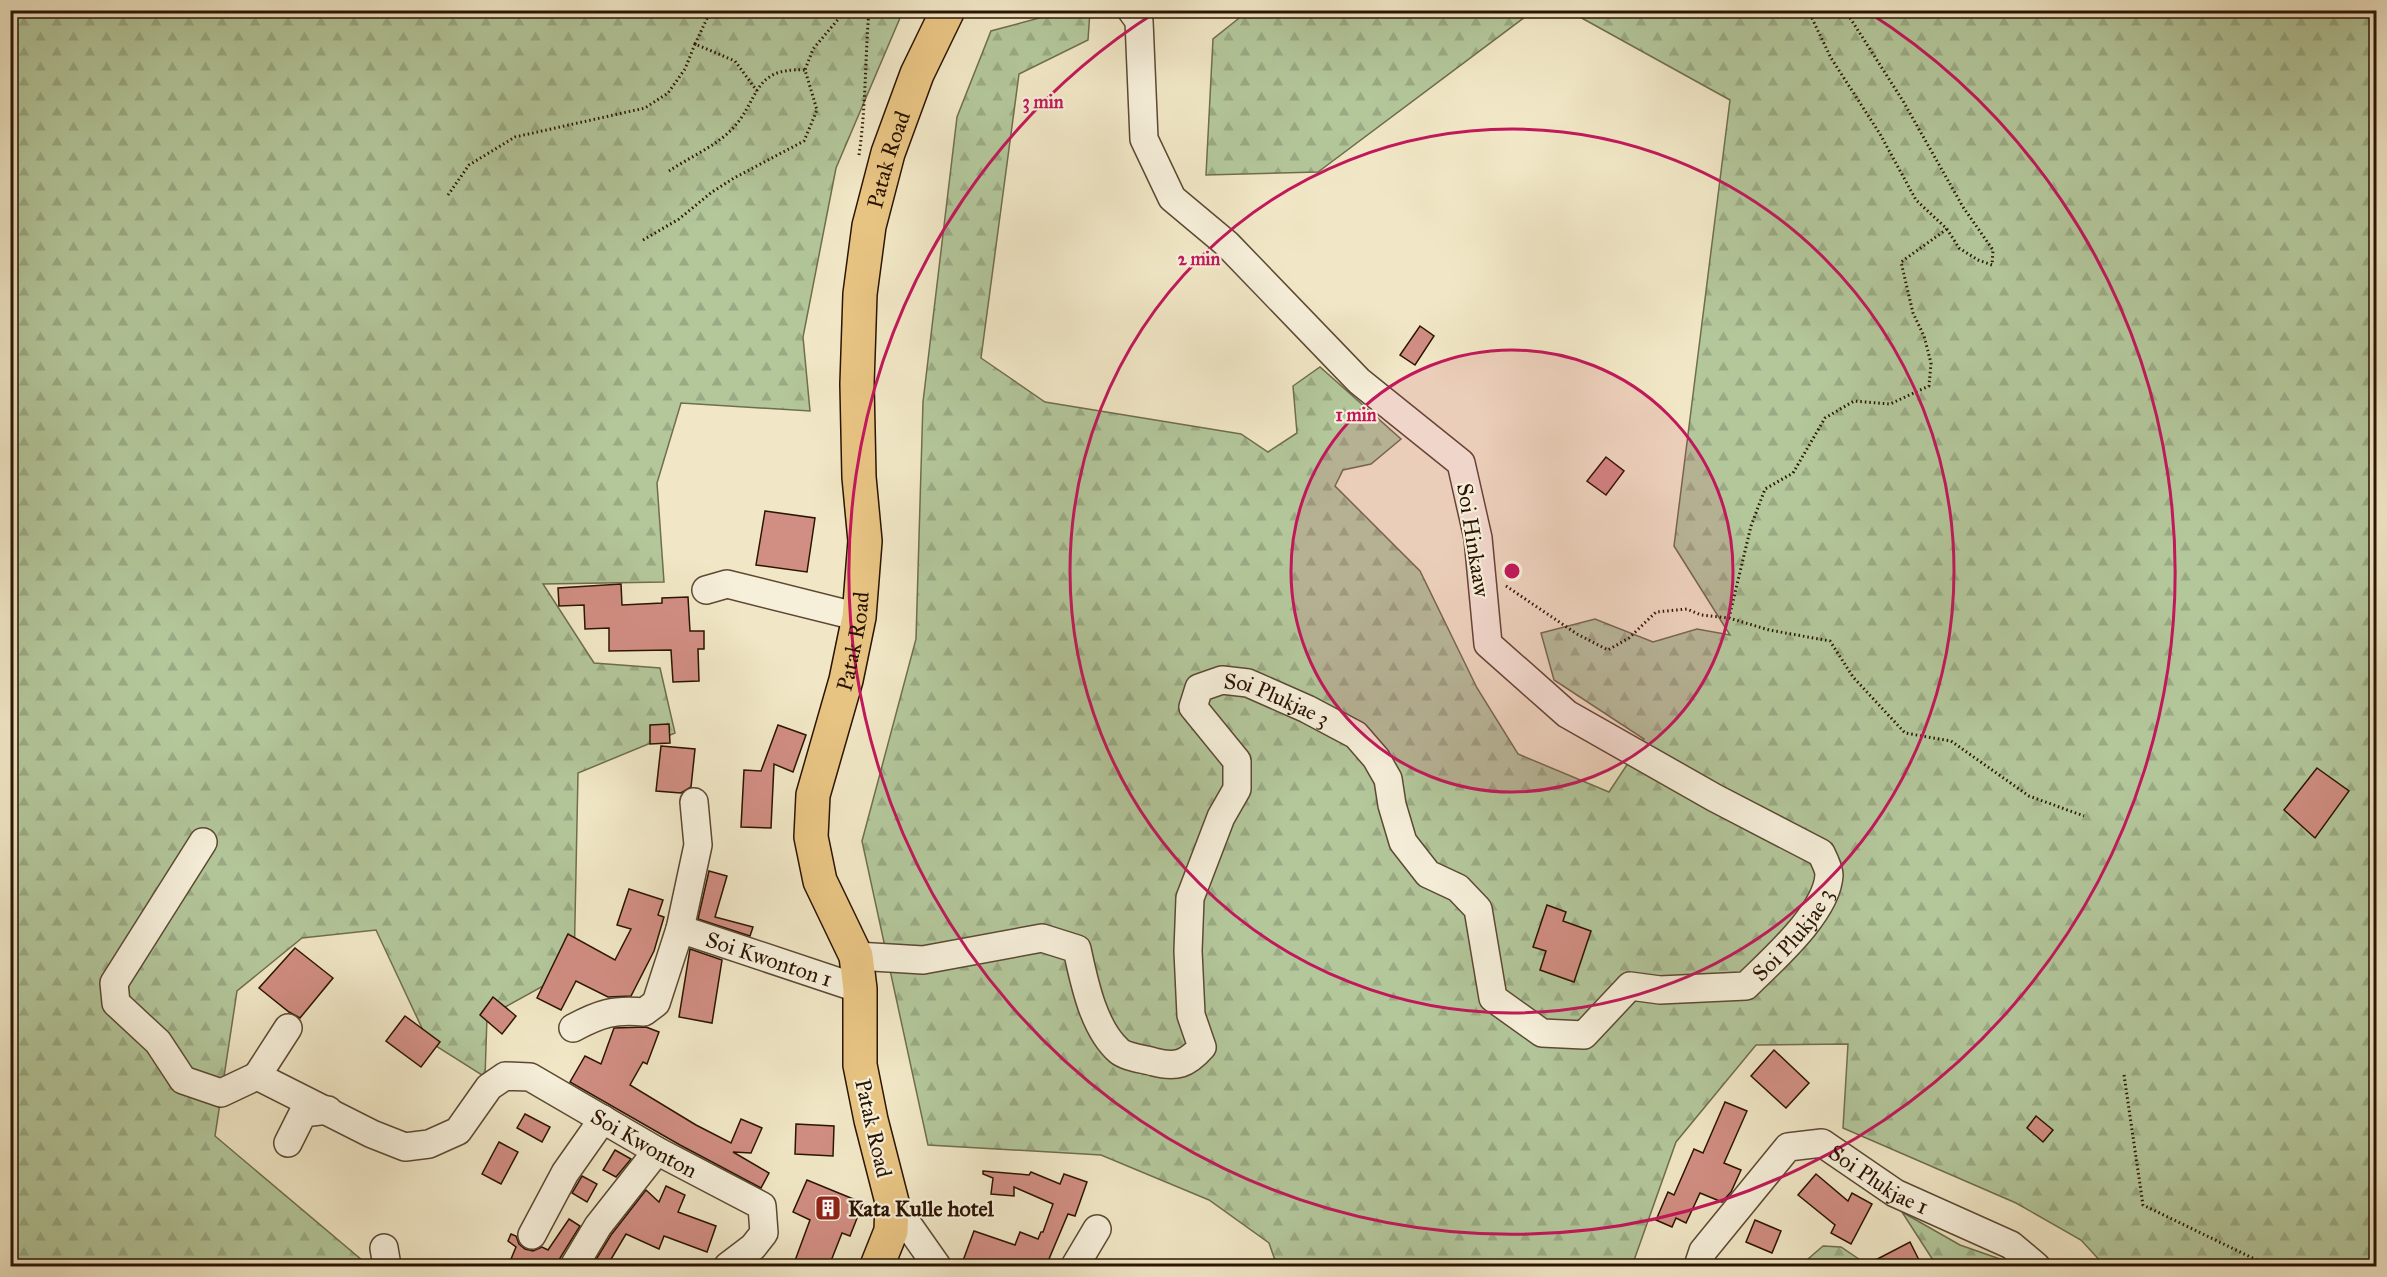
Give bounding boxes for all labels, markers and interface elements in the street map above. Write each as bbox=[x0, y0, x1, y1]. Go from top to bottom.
text: 3 min bbox=[1023, 91, 1064, 114]
street label: Patak Road bbox=[861, 107, 916, 211]
text: 2 min bbox=[1178, 248, 1221, 270]
text: 1 min bbox=[1336, 404, 1377, 426]
street label: Soi Hinkaaw bbox=[1451, 481, 1496, 599]
centre of rings bbox=[1502, 561, 1522, 581]
street label: Patak Road bbox=[831, 591, 875, 694]
street label: Soi Plukjae 3 bbox=[1222, 667, 1334, 733]
street label: Soi Plukjae 3 bbox=[1747, 885, 1839, 987]
street label: Soi Kwonton 1 bbox=[702, 926, 836, 993]
street label: Patak Road bbox=[849, 1076, 898, 1180]
street label: Soi Kwonton bbox=[586, 1102, 702, 1184]
street label: Soi Plukjae 1 bbox=[1824, 1139, 1933, 1220]
building icon: Kata Kulle hotel bbox=[813, 1193, 843, 1223]
place label: Kata Kulle hotel bbox=[848, 1195, 995, 1222]

